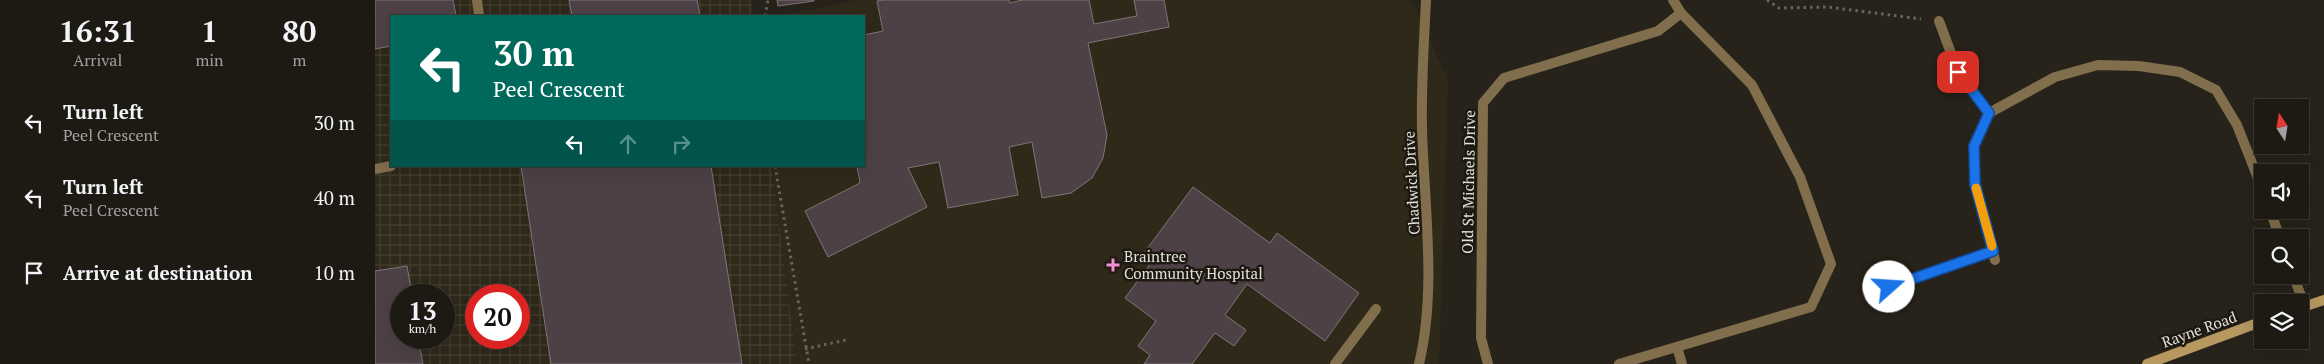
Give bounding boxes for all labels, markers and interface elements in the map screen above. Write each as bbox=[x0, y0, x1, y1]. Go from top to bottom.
text: 16:31 bbox=[59, 11, 137, 51]
text: 1 bbox=[201, 11, 218, 51]
text: 80 bbox=[282, 11, 316, 51]
text: 30 m bbox=[493, 30, 574, 76]
icon: left bbox=[410, 35, 475, 100]
text: Arrival bbox=[73, 49, 122, 71]
text: min bbox=[196, 49, 224, 71]
text: m bbox=[292, 49, 306, 71]
pin bbox=[1937, 51, 1979, 93]
icon: arrive bbox=[1944, 58, 1972, 86]
text: Peel Crescent bbox=[493, 74, 625, 103]
text: Turn left bbox=[63, 99, 144, 124]
north arrow bbox=[2254, 99, 2309, 154]
map controls bbox=[2254, 99, 2309, 349]
icon: left bbox=[20, 109, 48, 137]
text: 30 m bbox=[314, 110, 355, 135]
street label: Old St Michaels Drive bbox=[1457, 110, 1479, 254]
text: Peel Crescent bbox=[63, 124, 159, 146]
icon: left bbox=[561, 130, 589, 158]
icon: ahead bbox=[614, 130, 642, 158]
icon: right bbox=[667, 130, 695, 158]
street label: Chadwick Drive bbox=[1398, 131, 1424, 235]
button: sound bbox=[2254, 164, 2309, 219]
text: Turn left bbox=[63, 174, 144, 199]
icon: left bbox=[20, 184, 48, 212]
text: 40 m bbox=[314, 185, 355, 210]
text: Peel Crescent bbox=[63, 199, 159, 221]
button: search bbox=[2254, 229, 2309, 284]
place label: Braintree Community Hospital bbox=[1124, 246, 1263, 283]
marker: Braintree Community Hospital bbox=[1106, 258, 1120, 272]
icon: arrive bbox=[20, 259, 48, 287]
text: Arrive at destination bbox=[63, 260, 252, 285]
text: 10 m bbox=[314, 260, 355, 285]
position arrow bbox=[1862, 260, 1914, 312]
speed limit sign: 20 bbox=[465, 284, 530, 349]
text: 13 bbox=[408, 294, 437, 327]
button: layers bbox=[2254, 294, 2309, 349]
street label: Rayne Road bbox=[2159, 306, 2239, 352]
text: km/h bbox=[409, 321, 436, 336]

